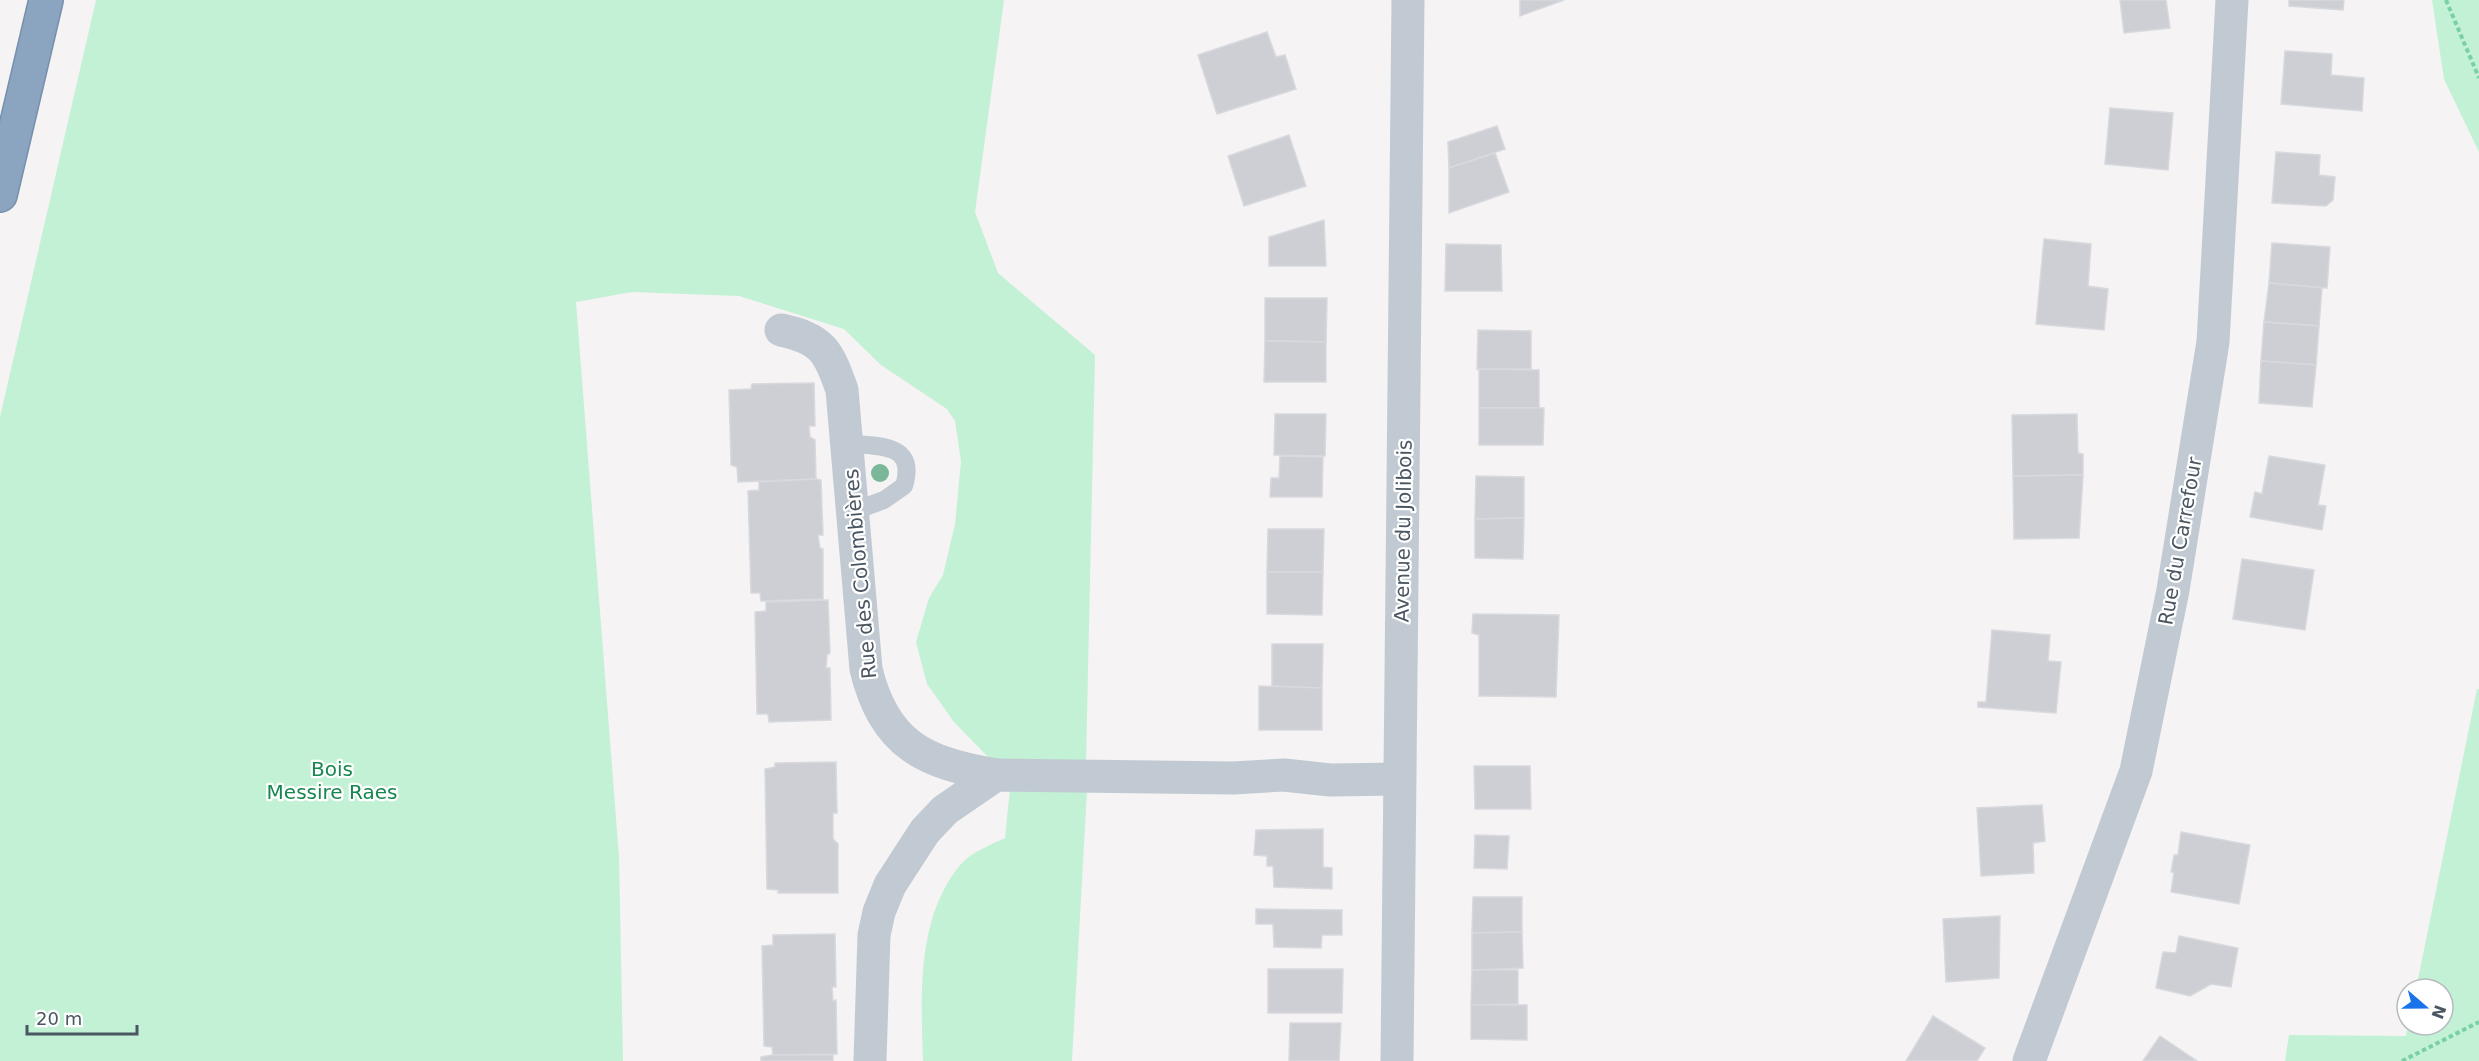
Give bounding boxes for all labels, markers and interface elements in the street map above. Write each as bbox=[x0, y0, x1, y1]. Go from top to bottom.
street label: Avenue du Jolibois bbox=[1389, 440, 1417, 622]
street label: Rue du Carrefour bbox=[2153, 454, 2207, 627]
street label: Rue des Colombières bbox=[839, 468, 881, 680]
park label: Bois Messire Raes bbox=[267, 757, 397, 804]
north arrow bbox=[2395, 977, 2455, 1037]
scale bar bbox=[27, 998, 136, 1036]
text: N bbox=[2427, 1002, 2450, 1022]
text: 20 m bbox=[36, 1008, 82, 1029]

